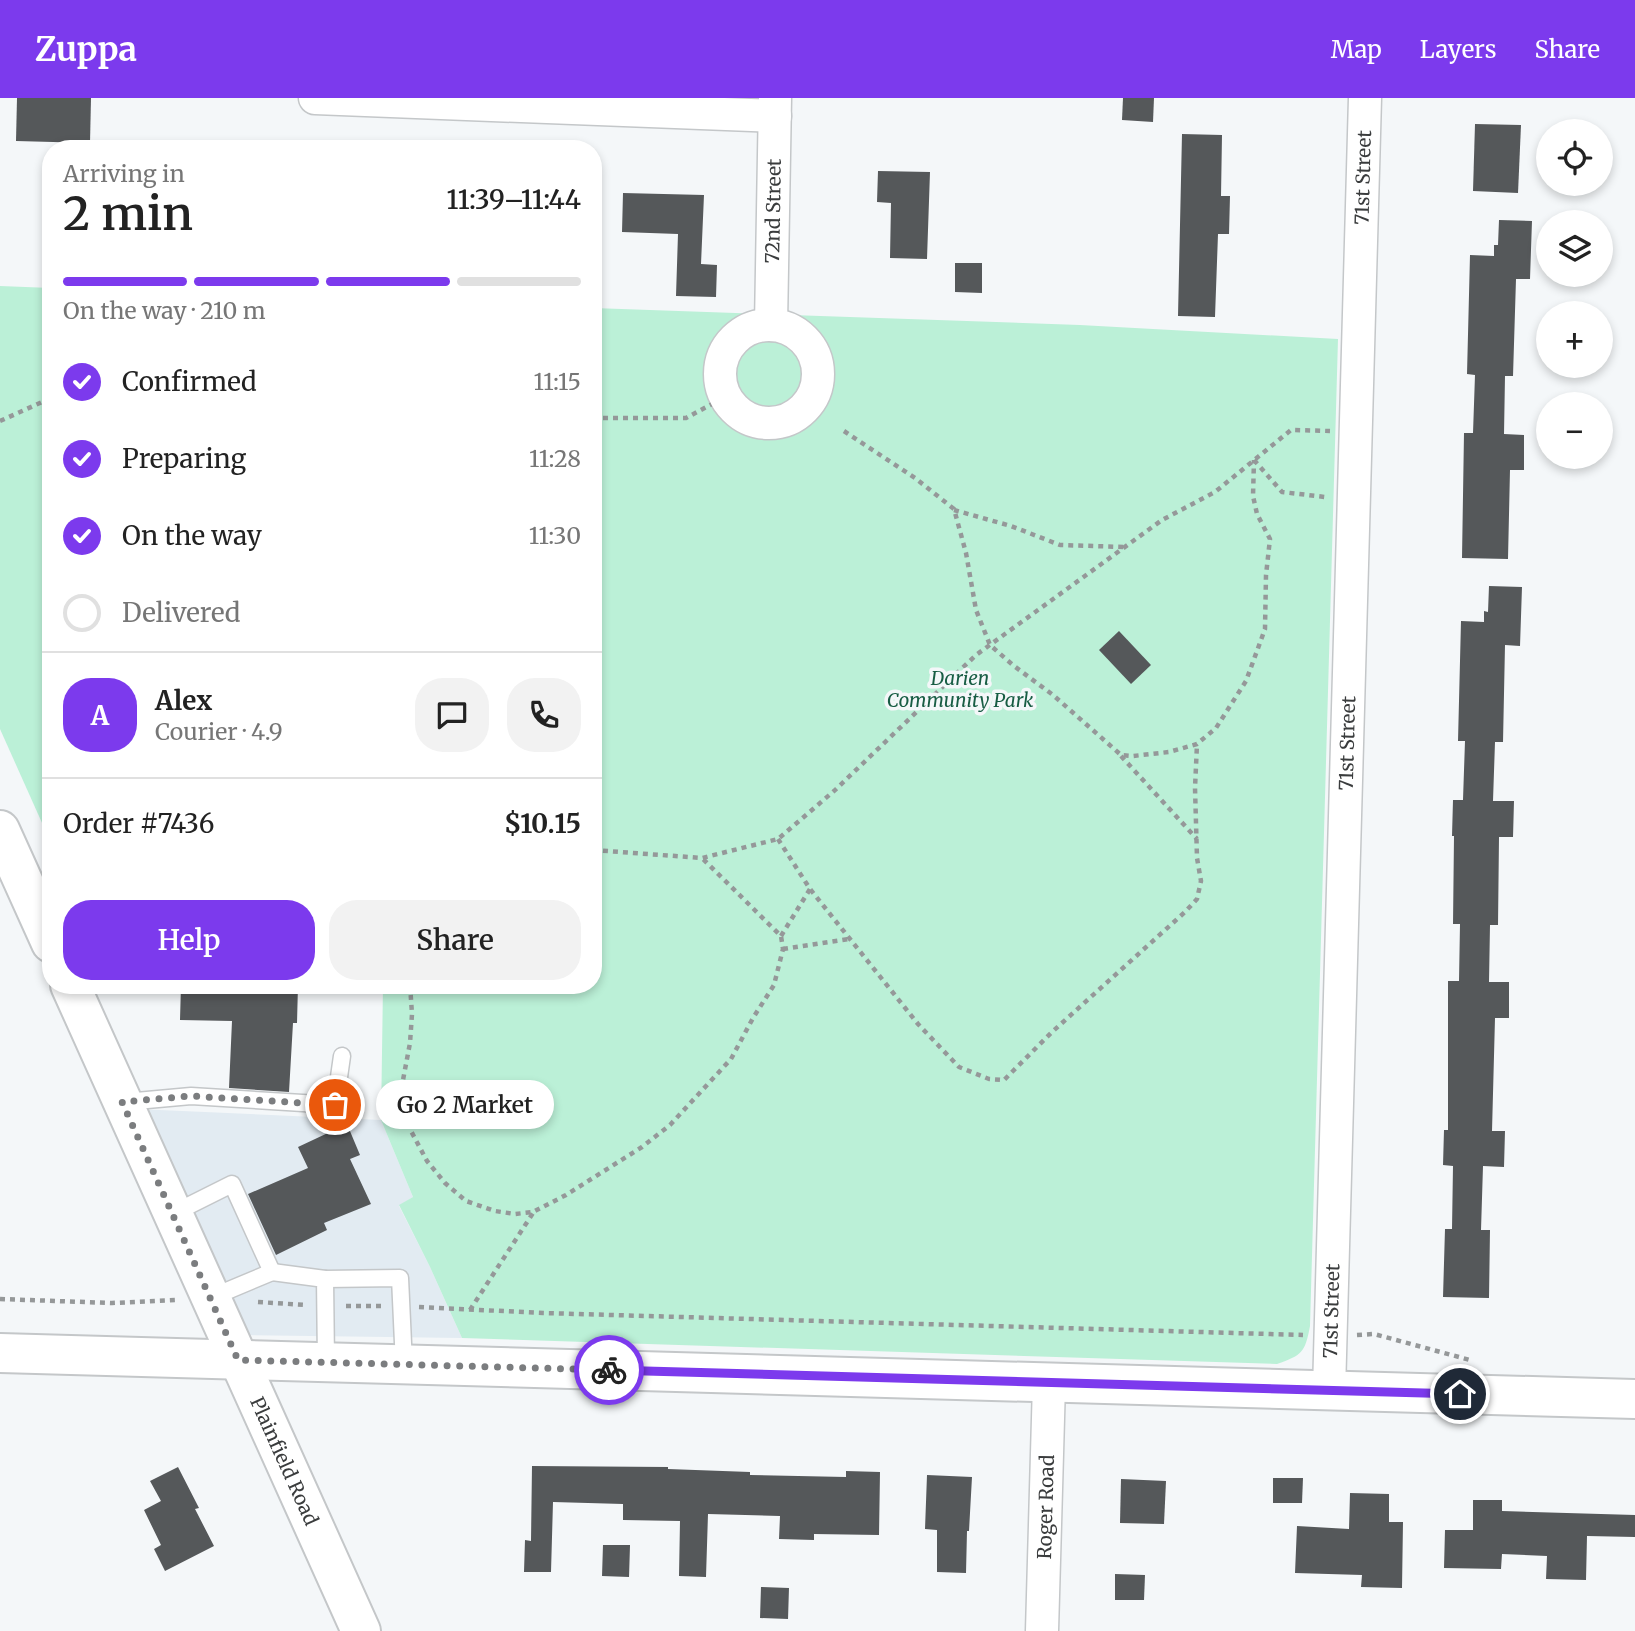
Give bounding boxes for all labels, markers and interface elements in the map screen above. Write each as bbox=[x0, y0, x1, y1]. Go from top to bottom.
text: Zuppa bbox=[35, 29, 137, 70]
text: Map bbox=[1331, 34, 1382, 65]
text: Layers bbox=[1420, 34, 1496, 65]
text: Share bbox=[1534, 34, 1600, 65]
map controls bbox=[1536, 119, 1613, 469]
button: locate bbox=[1536, 119, 1613, 196]
street label: 71st Street bbox=[1349, 129, 1376, 225]
street label: 72nd Street bbox=[760, 158, 786, 264]
text: Arriving in bbox=[63, 159, 185, 188]
text: 11:39–11:44 bbox=[447, 183, 581, 216]
text: 2 min bbox=[63, 185, 193, 243]
button: layers bbox=[1536, 210, 1613, 287]
text: On the way · 210 m bbox=[63, 296, 266, 325]
button: + bbox=[1536, 301, 1613, 378]
icon: check bbox=[63, 363, 101, 401]
text: Confirmed bbox=[122, 365, 257, 398]
text: 11:15 bbox=[534, 367, 581, 396]
button: − bbox=[1536, 392, 1613, 469]
icon: check bbox=[63, 440, 101, 478]
text: Preparing bbox=[122, 442, 246, 475]
text: 11:28 bbox=[529, 444, 581, 473]
icon: check bbox=[63, 517, 101, 555]
text: On the way bbox=[122, 519, 262, 552]
text: 11:30 bbox=[529, 521, 581, 550]
text: Delivered bbox=[122, 596, 241, 629]
park label: Darien Community Park bbox=[887, 666, 1034, 712]
button: chat bbox=[415, 678, 489, 752]
button: phone bbox=[507, 678, 581, 752]
text: Alex bbox=[155, 684, 212, 717]
street label: 71st Street bbox=[1334, 695, 1360, 791]
text: A bbox=[91, 699, 109, 732]
text: Courier · 4.9 bbox=[155, 717, 283, 746]
text: Order #7436 bbox=[63, 807, 214, 840]
text: $10.15 bbox=[504, 807, 581, 840]
button: Help bbox=[63, 900, 315, 980]
button: Share bbox=[329, 900, 581, 980]
pin bbox=[305, 1075, 365, 1135]
callout: Go 2 Market bbox=[377, 1080, 556, 1130]
icon: bag bbox=[316, 1086, 354, 1124]
text: Go 2 Market bbox=[397, 1090, 533, 1119]
street label: 71st Street bbox=[1318, 1263, 1345, 1359]
courier bbox=[574, 1335, 644, 1405]
icon: bike bbox=[590, 1351, 628, 1389]
pin bbox=[1430, 1364, 1490, 1424]
icon: home bbox=[1441, 1375, 1479, 1413]
street label: Plainfield Road bbox=[245, 1393, 324, 1529]
street label: Roger Road bbox=[1032, 1454, 1059, 1560]

